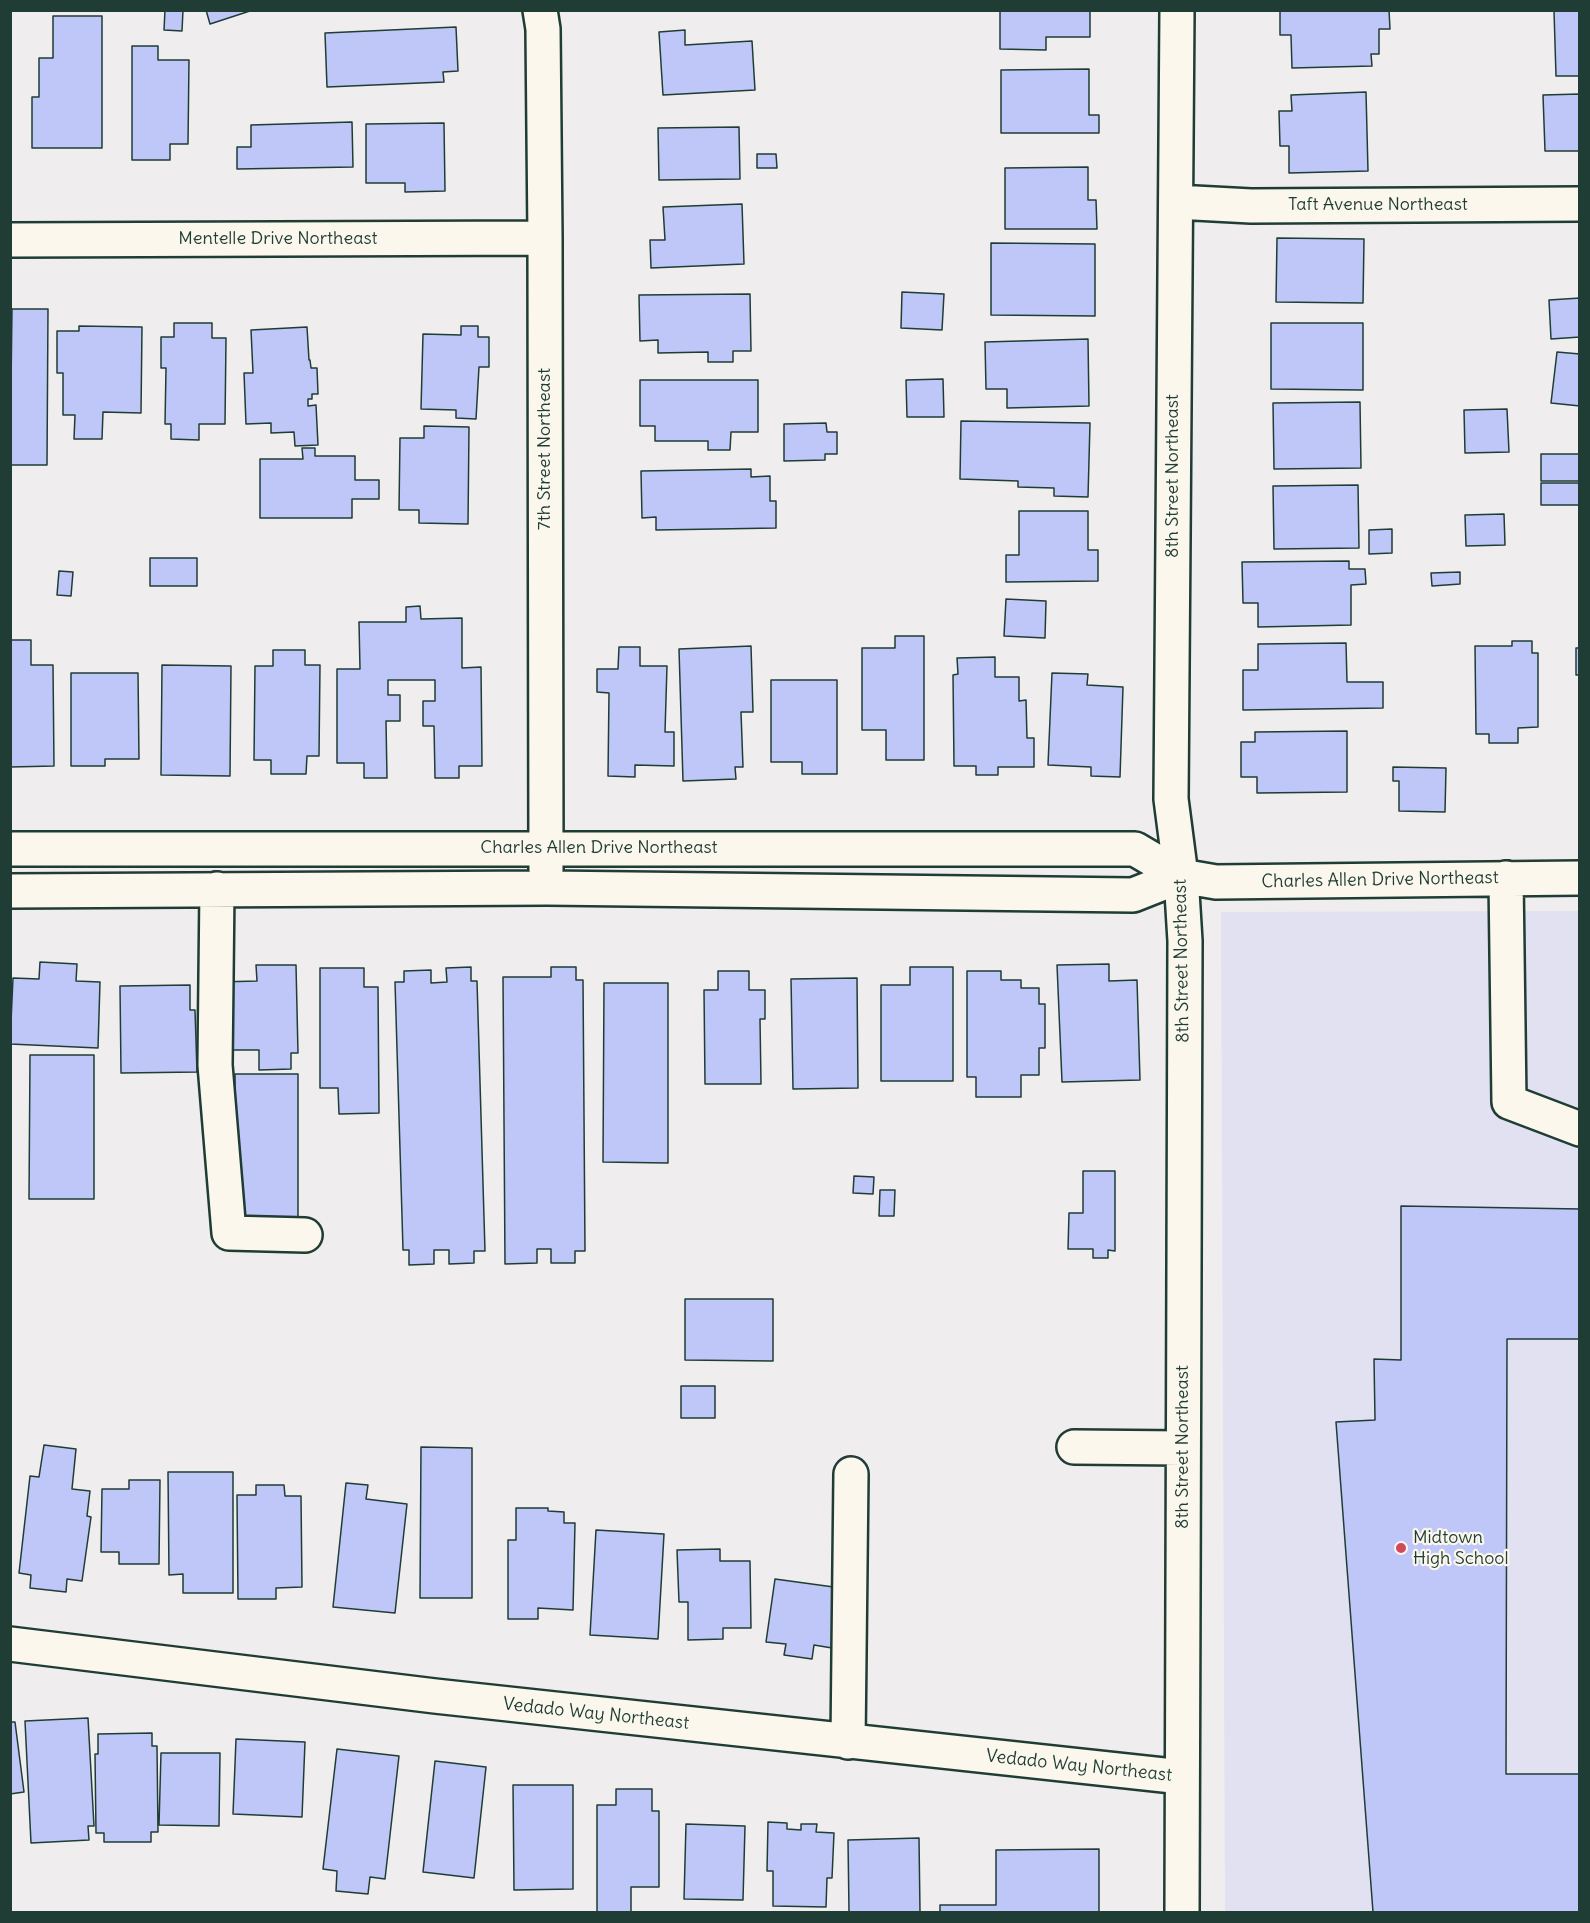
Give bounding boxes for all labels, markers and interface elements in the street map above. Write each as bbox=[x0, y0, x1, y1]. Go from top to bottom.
street label: Taft Avenue Northeast bbox=[1288, 194, 1468, 216]
street label: Mentelle Drive Northeast bbox=[178, 228, 378, 250]
street label: 7th Street Northeast bbox=[534, 368, 556, 530]
street label: 8th Street Northeast bbox=[1162, 394, 1184, 558]
street label: Charles Allen Drive Northeast bbox=[480, 837, 718, 859]
street label: Charles Allen Drive Northeast bbox=[1261, 867, 1499, 893]
street label: 8th Street Northeast bbox=[1170, 879, 1194, 1043]
street label: 8th Street Northeast bbox=[1172, 1365, 1194, 1529]
place label: Midtown High School bbox=[1413, 1527, 1508, 1570]
marker: Midtown High School bbox=[1394, 1541, 1408, 1555]
street label: Vedado Way Northeast bbox=[502, 1693, 690, 1735]
street label: Vedado Way Northeast bbox=[985, 1745, 1173, 1787]

